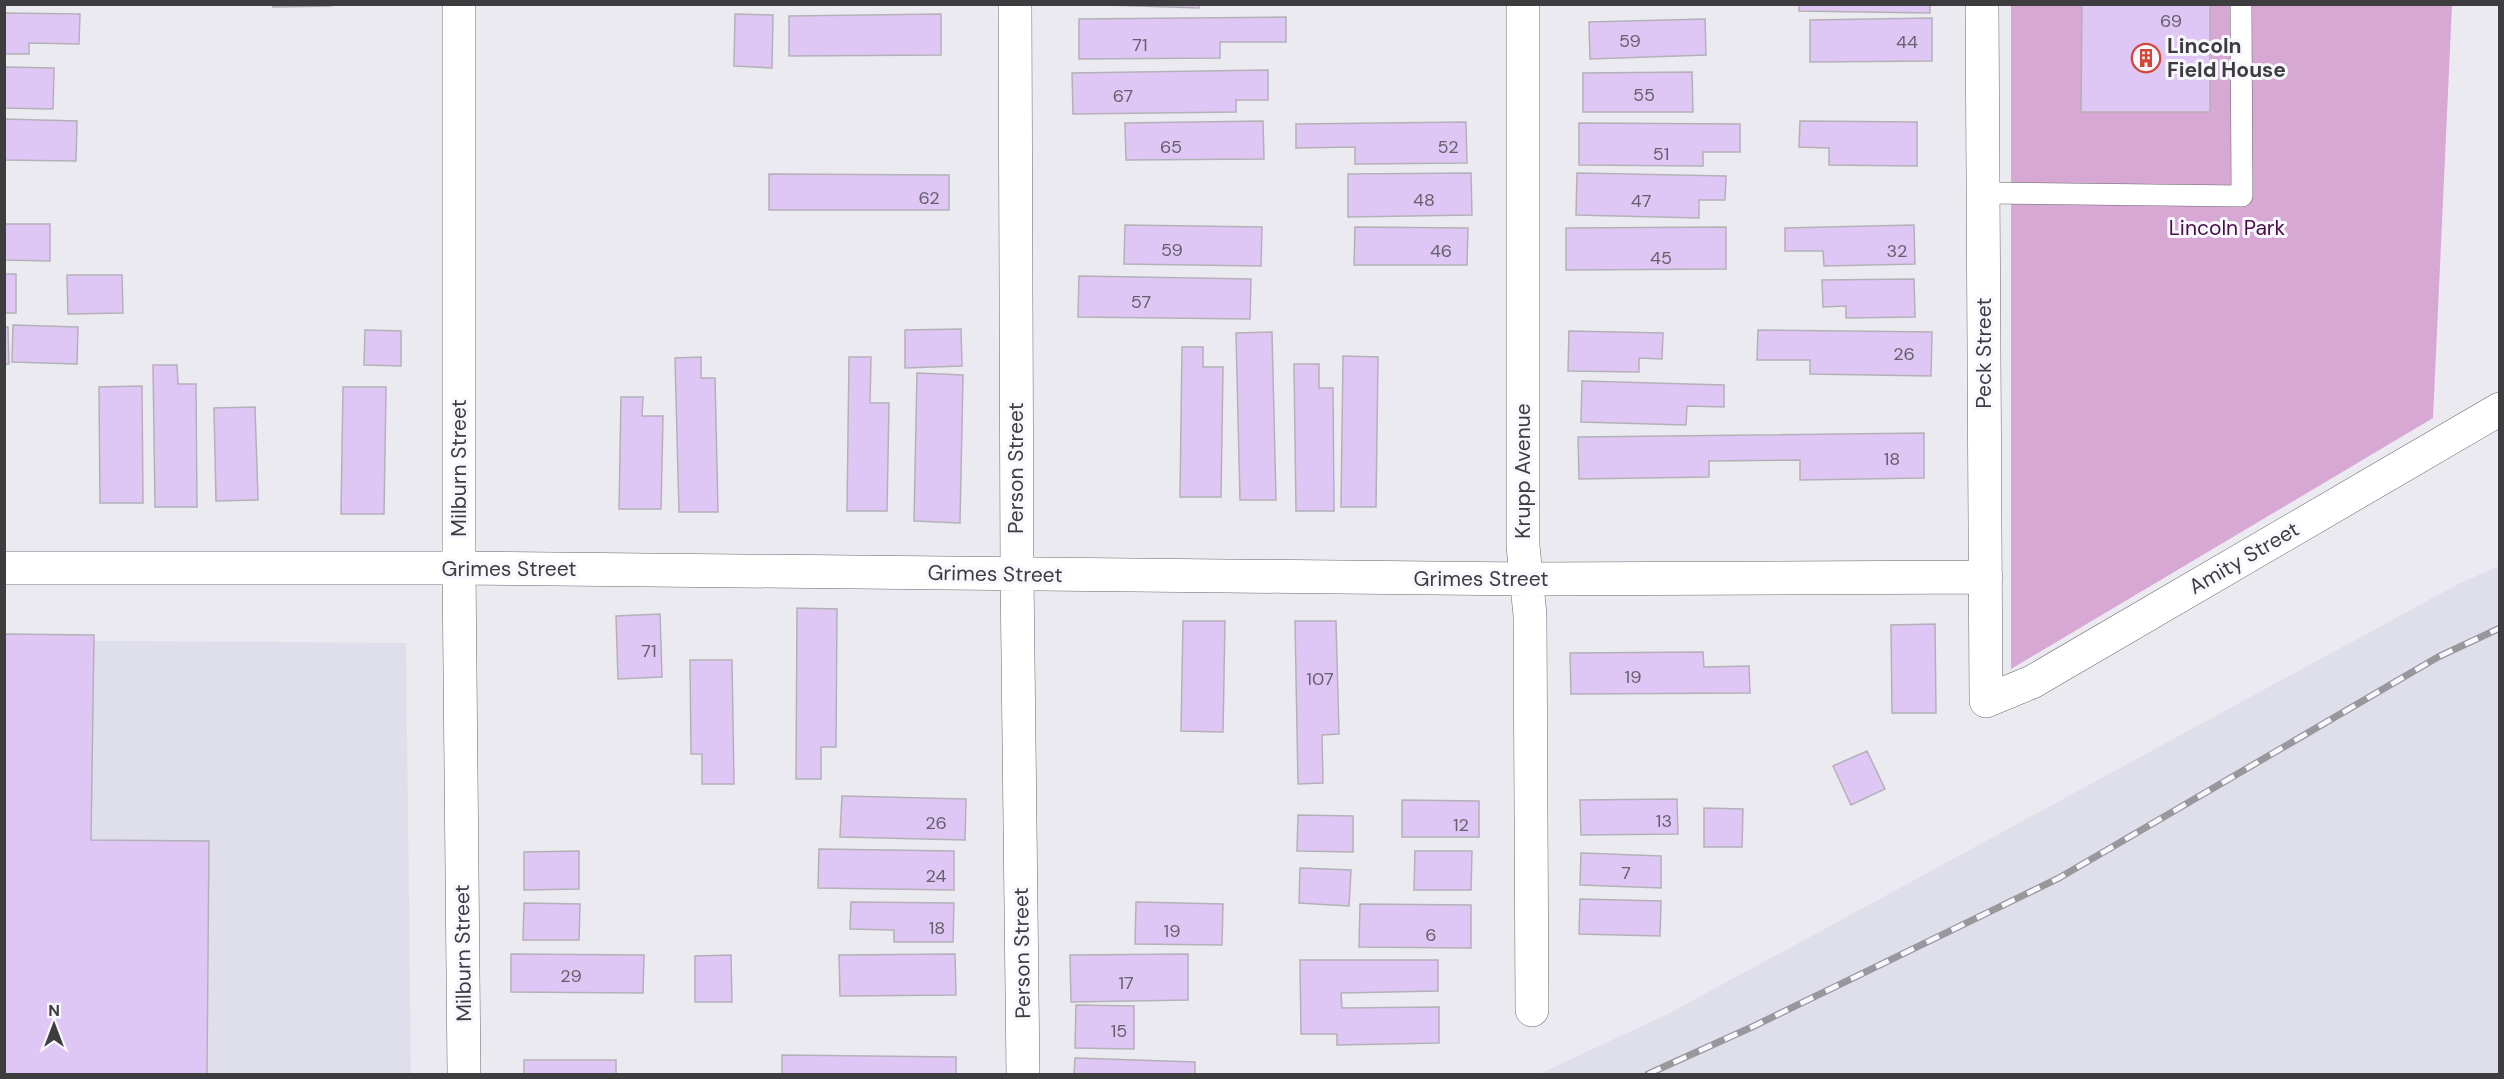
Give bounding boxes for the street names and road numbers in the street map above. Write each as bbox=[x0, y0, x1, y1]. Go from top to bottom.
street label: Peck Street bbox=[1970, 297, 1998, 409]
street label: Milburn Street bbox=[445, 399, 473, 537]
street label: Person Street bbox=[1002, 402, 1030, 534]
street label: Krupp Avenue bbox=[1509, 403, 1537, 539]
street label: Amity Street bbox=[2184, 515, 2304, 601]
street label: Grimes Street bbox=[441, 555, 577, 583]
street label: Grimes Street bbox=[927, 559, 1063, 589]
street label: Grimes Street bbox=[1413, 565, 1549, 593]
street label: Milburn Street bbox=[448, 884, 478, 1022]
street label: Person Street bbox=[1007, 887, 1037, 1019]

